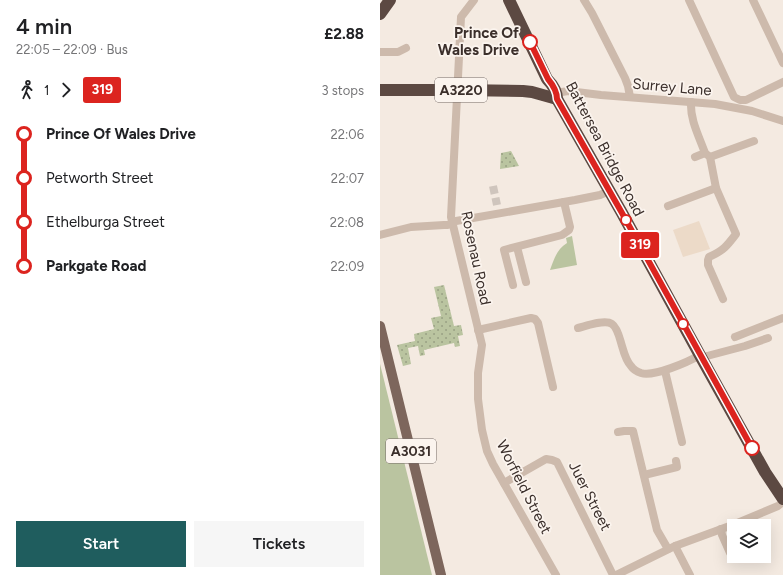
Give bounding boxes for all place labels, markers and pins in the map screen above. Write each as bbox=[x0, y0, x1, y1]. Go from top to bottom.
place label: Prince Of Wales Drive bbox=[438, 24, 520, 59]
marker: Prince Of Wales Drive bbox=[522, 34, 538, 50]
unlabelled marker bbox=[620, 214, 632, 226]
unlabelled marker bbox=[677, 318, 689, 330]
unlabelled marker bbox=[744, 440, 760, 456]

